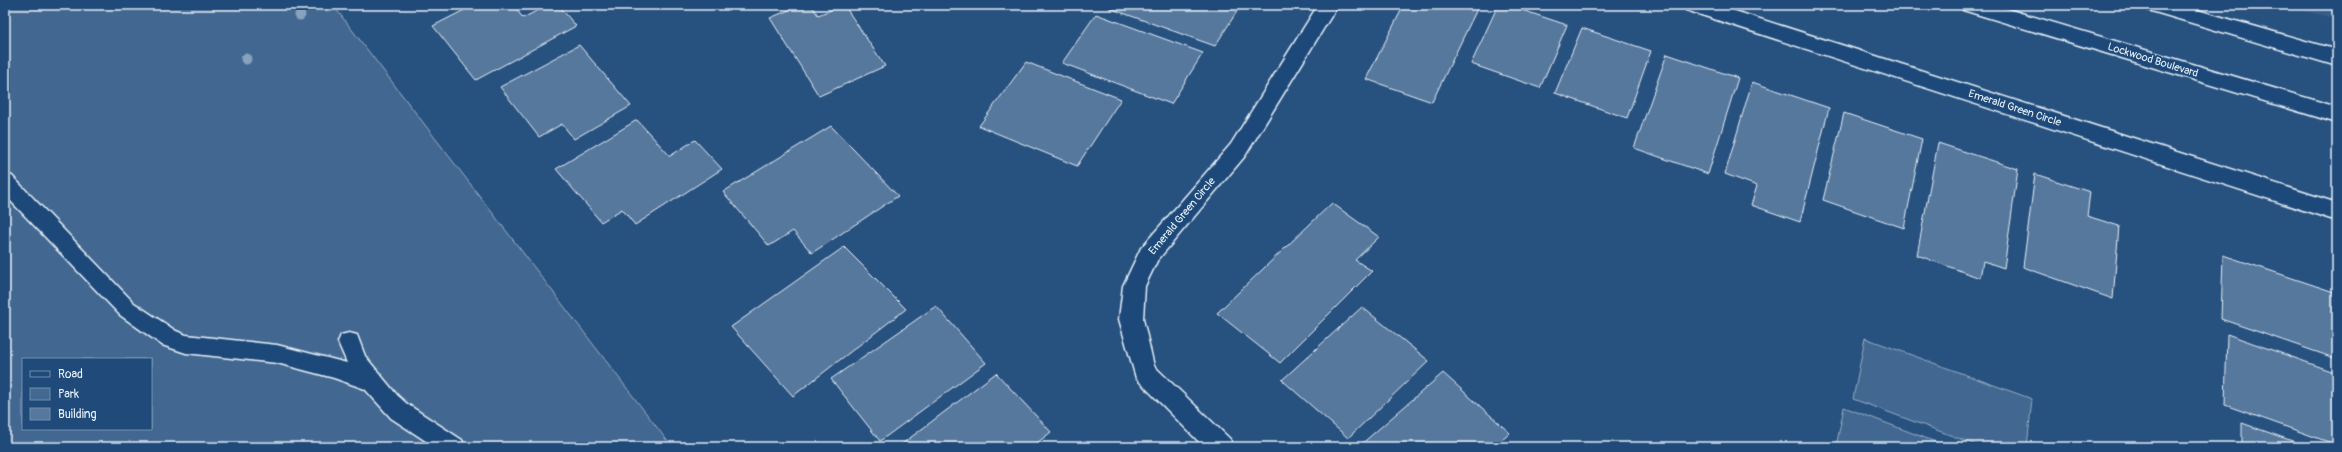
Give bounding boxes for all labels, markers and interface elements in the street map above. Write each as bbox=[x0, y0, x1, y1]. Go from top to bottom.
street label: Lockwood Boulevard bbox=[2106, 40, 2200, 80]
street label: Emerald Green Circle bbox=[1967, 87, 2064, 129]
street label: Emerald Green Circle bbox=[1146, 174, 1218, 257]
legend bbox=[22, 358, 152, 430]
text: Road bbox=[58, 367, 83, 382]
text: Park bbox=[58, 387, 79, 402]
text: Building bbox=[58, 407, 97, 422]

